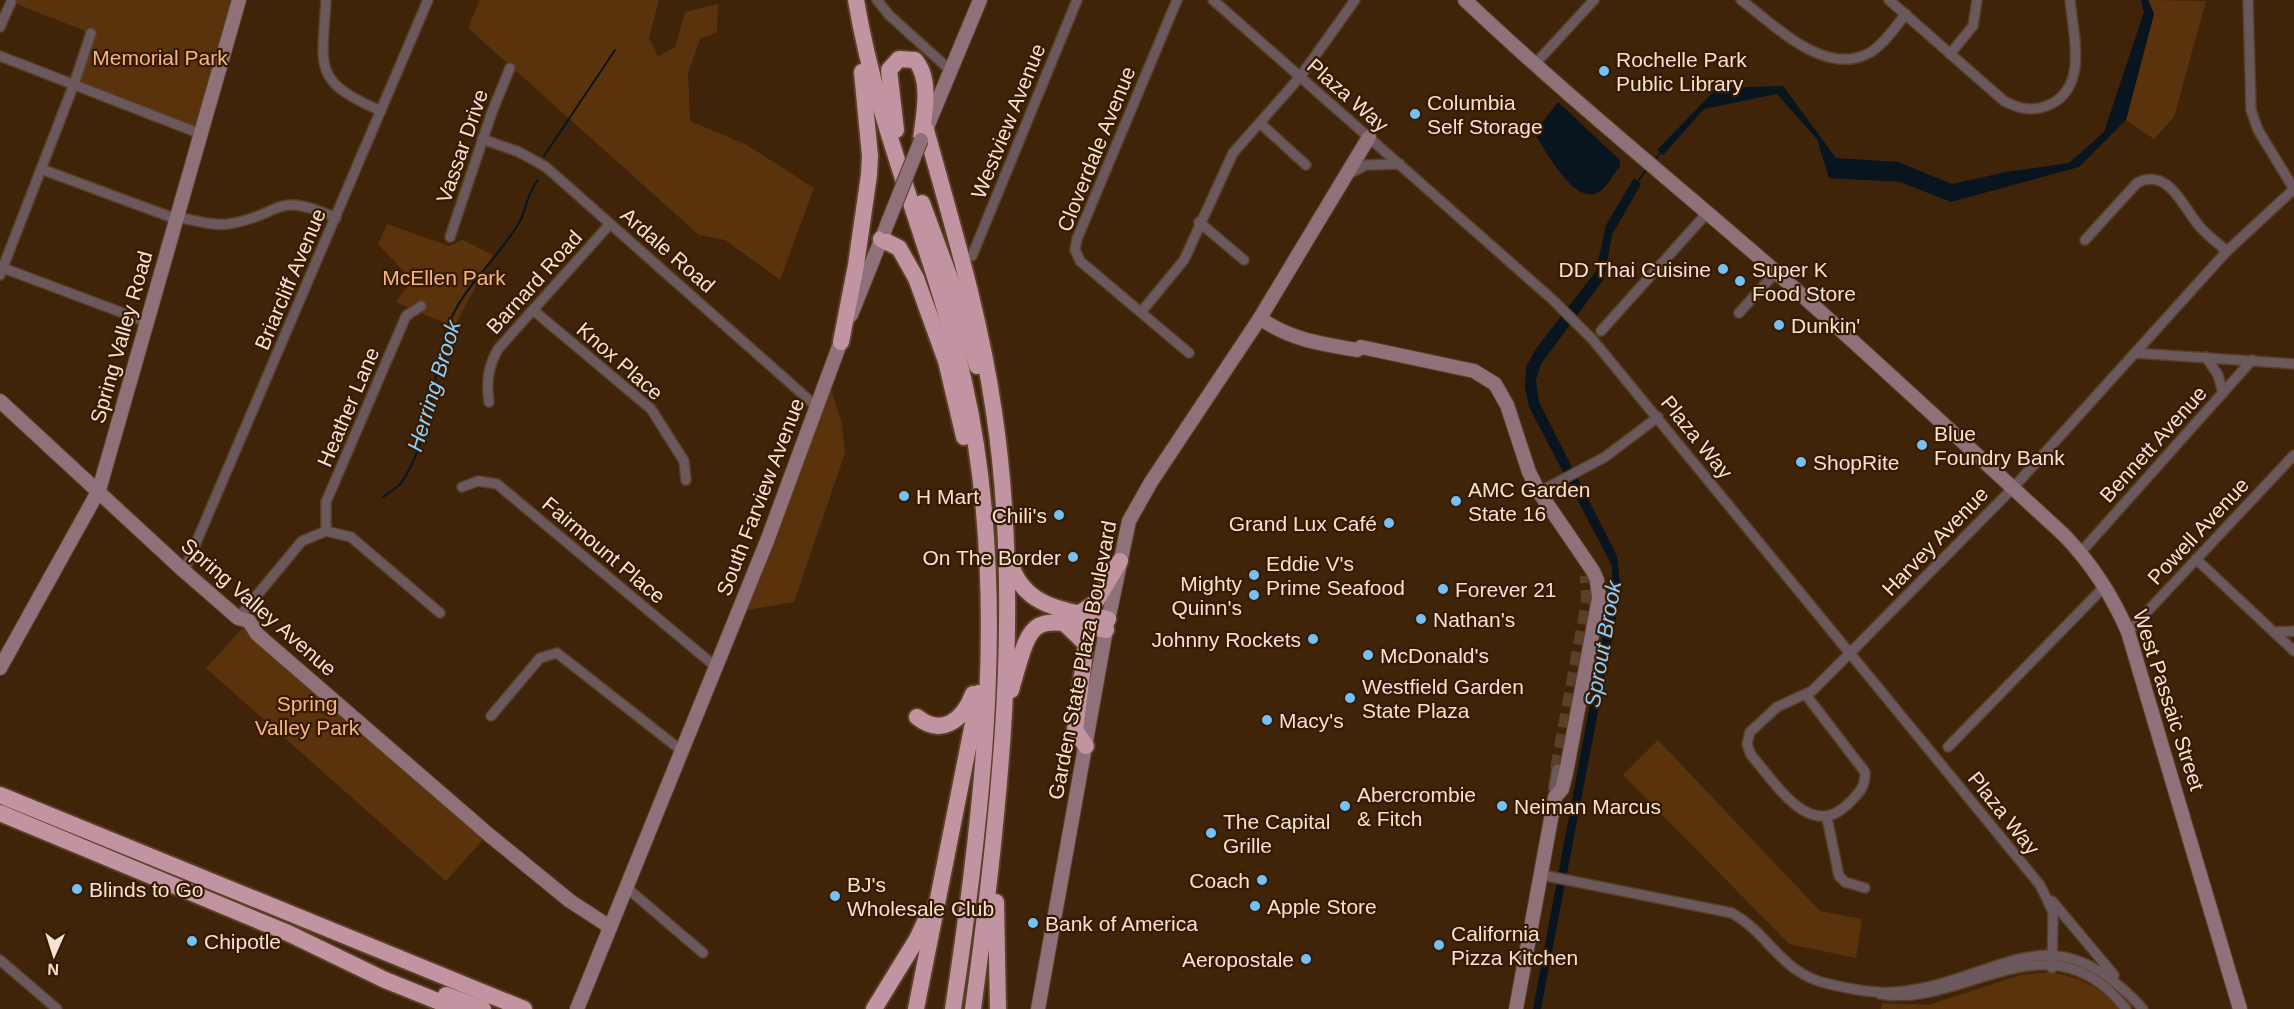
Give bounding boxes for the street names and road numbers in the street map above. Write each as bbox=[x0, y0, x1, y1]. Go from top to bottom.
street label: Westview Avenue bbox=[966, 40, 1050, 202]
street label: Plaza Way bbox=[1303, 54, 1393, 137]
street label: Cloverdale Avenue bbox=[1052, 63, 1140, 235]
street label: Vassar Drive bbox=[432, 86, 492, 206]
street label: Ardale Road bbox=[616, 203, 720, 297]
street label: Briarcliff Avenue bbox=[250, 205, 330, 353]
street label: Barnard Road bbox=[482, 226, 586, 338]
street label: Spring Valley Road bbox=[85, 248, 157, 426]
street label: Knox Place bbox=[572, 317, 668, 405]
street label: Heather Lane bbox=[313, 344, 383, 470]
street label: Bennett Avenue bbox=[2095, 381, 2211, 507]
street label: Plaza Way bbox=[1657, 391, 1738, 483]
street label: South Farview Avenue bbox=[712, 395, 808, 599]
street label: Powell Avenue bbox=[2143, 473, 2253, 589]
street label: Harvey Avenue bbox=[1877, 482, 1993, 600]
street label: Fairmount Place bbox=[538, 492, 670, 608]
street label: Garden State Plaza Boulevard bbox=[1044, 519, 1120, 801]
street label: Spring Valley Avenue bbox=[177, 533, 341, 681]
street label: West Passaic Street bbox=[2129, 607, 2209, 793]
street label: Plaza Way bbox=[1964, 767, 2045, 859]

